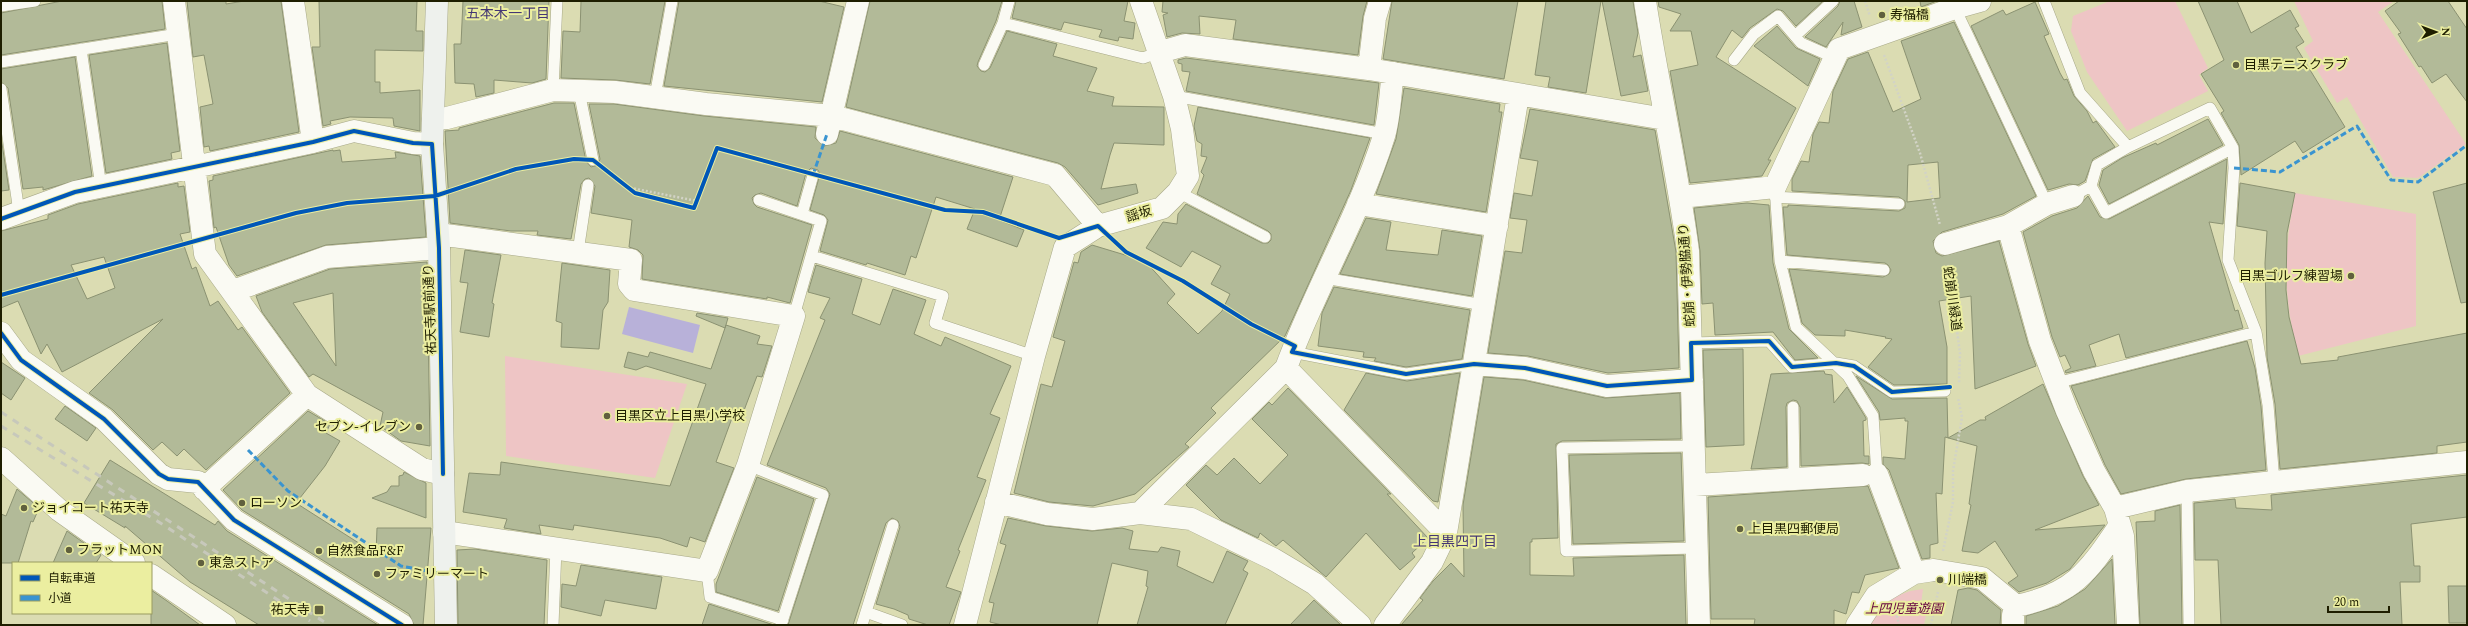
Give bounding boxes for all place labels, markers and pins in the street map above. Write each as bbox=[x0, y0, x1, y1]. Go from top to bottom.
place label: 寿福橋 bbox=[1890, 5, 1929, 25]
marker: 寿福橋 bbox=[1877, 10, 1887, 20]
place label: 目黒テニスクラブ bbox=[2244, 55, 2348, 75]
marker: 目黒テニスクラブ bbox=[2231, 60, 2241, 70]
place label: 目黒ゴルフ練習場 bbox=[2239, 266, 2343, 286]
marker: 目黒ゴルフ練習場 bbox=[2346, 271, 2356, 281]
place label: 目黒区立上目黒小学校 bbox=[615, 406, 745, 426]
marker: 目黒区立上目黒小学校 bbox=[602, 411, 612, 421]
place label: セブン-イレブン bbox=[315, 417, 411, 437]
marker: セブン-イレブン bbox=[414, 422, 424, 432]
place label: ローソン bbox=[250, 493, 302, 513]
place label: ジョイコート祐天寺 bbox=[32, 498, 149, 518]
marker: ローソン bbox=[237, 498, 247, 508]
marker: ジョイコート祐天寺 bbox=[19, 503, 29, 513]
place label: 上目黒四郵便局 bbox=[1748, 519, 1839, 539]
marker: 上目黒四郵便局 bbox=[1735, 524, 1745, 534]
place label: フラットMON bbox=[77, 540, 162, 560]
place label: 自然食品F&F bbox=[327, 541, 404, 561]
marker: フラットMON bbox=[64, 545, 74, 555]
marker: 自然食品F&F bbox=[314, 546, 324, 556]
place label: 東急ストア bbox=[209, 553, 274, 573]
marker: 東急ストア bbox=[196, 558, 206, 568]
place label: ファミリーマート bbox=[385, 564, 489, 584]
marker: ファミリーマート bbox=[372, 569, 382, 579]
place label: 川端橋 bbox=[1948, 570, 1987, 590]
marker: 川端橋 bbox=[1935, 575, 1945, 585]
place label: 祐天寺 bbox=[271, 600, 310, 620]
marker: 祐天寺 bbox=[313, 604, 325, 616]

